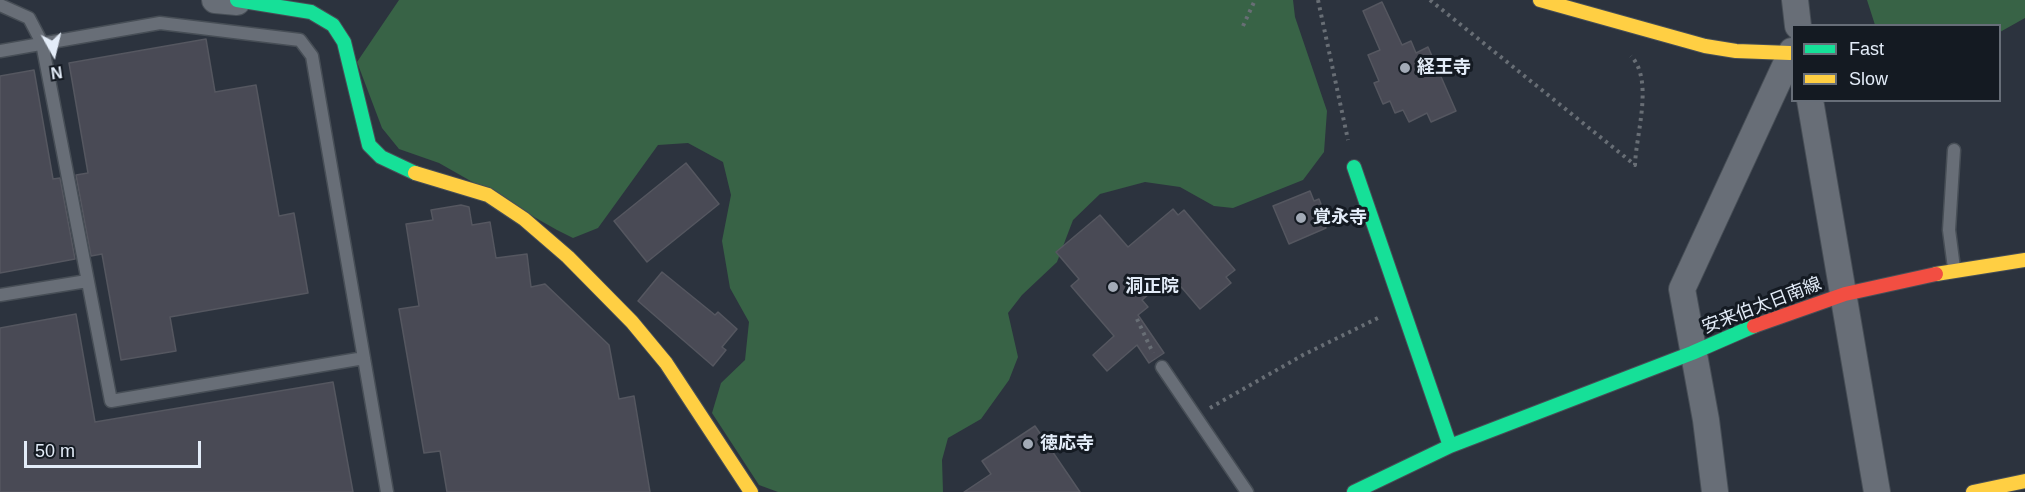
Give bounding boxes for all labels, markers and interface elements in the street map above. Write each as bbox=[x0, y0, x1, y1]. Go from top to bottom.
north arrow bbox=[24, 24, 84, 84]
legend bbox=[1791, 24, 2001, 102]
text: Fast bbox=[1849, 39, 1884, 59]
place label: 経王寺 bbox=[1417, 57, 1471, 79]
marker: 経王寺 bbox=[1398, 61, 1412, 75]
text: N bbox=[50, 63, 63, 82]
text: Slow bbox=[1849, 69, 1888, 89]
place label: 覚永寺 bbox=[1313, 207, 1367, 229]
marker: 覚永寺 bbox=[1294, 211, 1308, 225]
street label: 安来伯太日南線 bbox=[1699, 273, 1825, 339]
place label: 洞正院 bbox=[1125, 276, 1179, 298]
marker: 洞正院 bbox=[1106, 280, 1120, 294]
scale bar bbox=[27, 429, 204, 467]
place label: 徳応寺 bbox=[1040, 433, 1094, 455]
marker: 徳応寺 bbox=[1021, 437, 1035, 451]
text: 50 m bbox=[35, 441, 75, 461]

